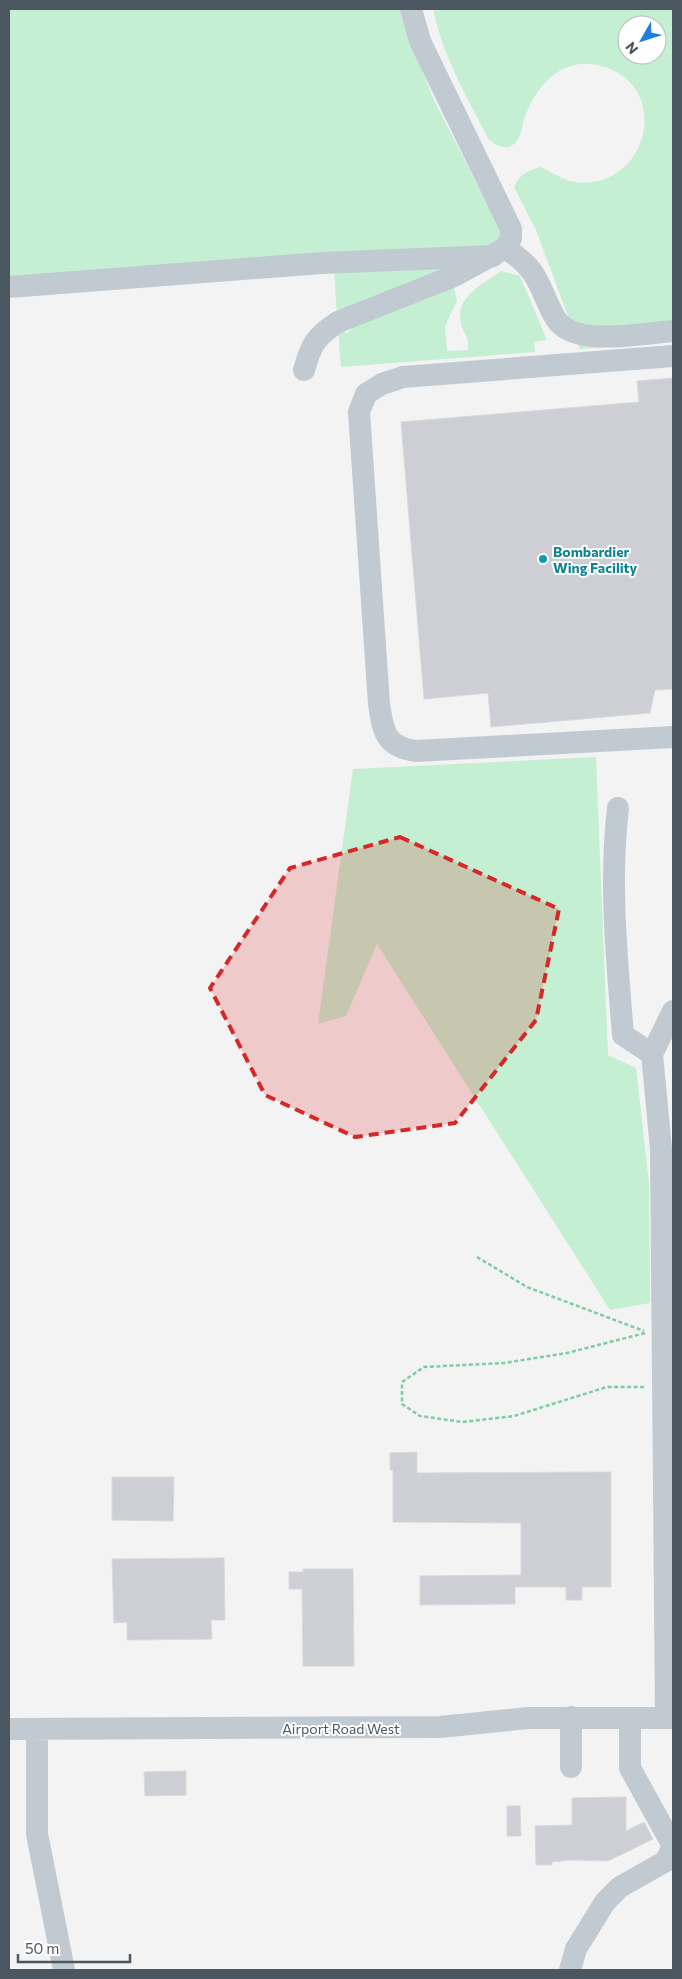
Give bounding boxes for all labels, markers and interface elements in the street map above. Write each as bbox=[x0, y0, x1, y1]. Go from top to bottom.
north arrow bbox=[617, 15, 667, 65]
text: N bbox=[622, 39, 641, 58]
place label: Bombardier Wing Facility bbox=[553, 543, 638, 576]
marker: Bombardier Wing Facility bbox=[537, 553, 549, 565]
street label: Airport Road West bbox=[282, 1720, 400, 1737]
scale bar bbox=[18, 1932, 130, 1964]
text: 50 m bbox=[25, 1939, 59, 1957]

